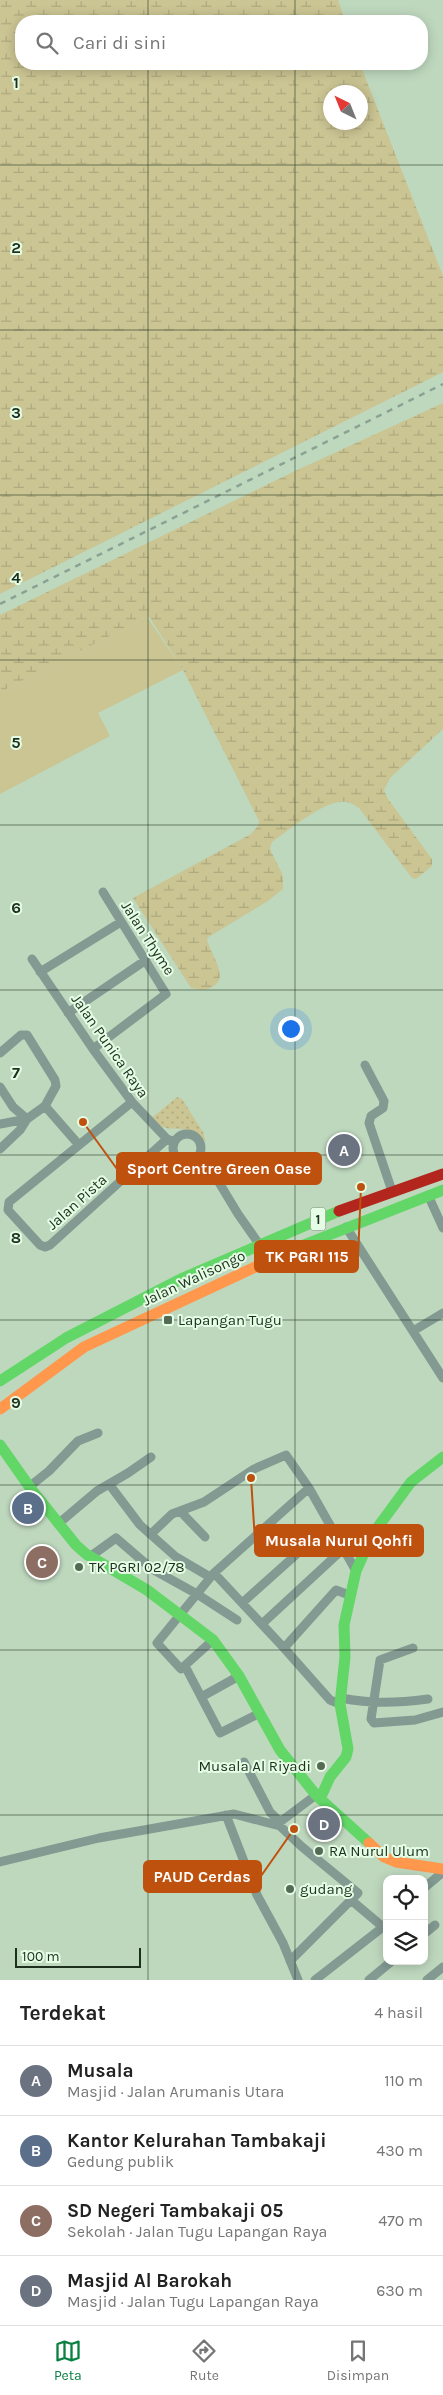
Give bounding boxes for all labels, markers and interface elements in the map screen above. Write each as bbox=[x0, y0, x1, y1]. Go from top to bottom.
search box bbox=[15, 15, 428, 70]
icon: search bbox=[33, 29, 61, 57]
text: Cari di sini bbox=[73, 32, 166, 54]
text: 1 bbox=[13, 73, 19, 92]
north arrow bbox=[323, 85, 368, 130]
text: 2 bbox=[11, 238, 21, 257]
text: 3 bbox=[11, 403, 21, 422]
text: 4 bbox=[11, 568, 21, 587]
text: 5 bbox=[11, 733, 21, 752]
text: 6 bbox=[11, 898, 21, 917]
street label: Jalan Thyme bbox=[117, 898, 179, 978]
street label: Jalan Punica Raya bbox=[67, 991, 153, 1101]
your location bbox=[278, 1016, 304, 1042]
text: 7 bbox=[12, 1063, 20, 1082]
pin: A bbox=[328, 1131, 360, 1169]
callout: Sport Centre Green Oase bbox=[117, 1153, 321, 1184]
text: Sport Centre Green Oase bbox=[127, 1159, 311, 1178]
street label: Jalan Pista bbox=[44, 1171, 110, 1233]
road number: 1 bbox=[310, 1208, 326, 1230]
text: 8 bbox=[11, 1228, 21, 1247]
callout: TK PGRI 115 bbox=[255, 1241, 358, 1272]
street label: Jalan Walisongo bbox=[140, 1246, 248, 1310]
text: TK PGRI 115 bbox=[265, 1247, 349, 1266]
place label: Lapangan Tugu bbox=[178, 1311, 282, 1329]
marker: Lapangan Tugu bbox=[162, 1314, 174, 1326]
text: 9 bbox=[11, 1393, 21, 1412]
pin: B bbox=[12, 1489, 44, 1527]
callout: Musala Nurul Qohfi bbox=[255, 1525, 423, 1556]
text: Musala Nurul Qohfi bbox=[265, 1531, 413, 1550]
pin: C bbox=[26, 1543, 58, 1581]
place label: TK PGRI 02/78 bbox=[89, 1558, 184, 1576]
marker: TK PGRI 02/78 bbox=[73, 1561, 85, 1573]
place label: Musala Al Riyadi bbox=[198, 1757, 311, 1775]
marker: Musala Al Riyadi bbox=[315, 1760, 327, 1772]
pin: D bbox=[308, 1805, 340, 1843]
place label: RA Nurul Ulum bbox=[329, 1842, 429, 1860]
marker: RA Nurul Ulum bbox=[313, 1845, 325, 1857]
callout: PAUD Cerdas bbox=[144, 1861, 261, 1892]
text: PAUD Cerdas bbox=[153, 1867, 251, 1886]
map controls bbox=[383, 1875, 428, 1965]
button: locate bbox=[383, 1875, 428, 1920]
place label: gudang bbox=[300, 1880, 353, 1898]
marker: gudang bbox=[284, 1883, 296, 1895]
button: layers bbox=[383, 1920, 428, 1965]
scale bar bbox=[15, 1945, 141, 1968]
text: 100 m bbox=[22, 1948, 60, 1965]
text: Terdekat bbox=[20, 2001, 106, 2025]
text: 4 hasil bbox=[374, 2003, 423, 2022]
text: Musala bbox=[67, 2060, 134, 2082]
text: A bbox=[31, 2071, 41, 2090]
text: 110 m bbox=[384, 2071, 423, 2090]
text: Masjid · Jalan Arumanis Utara bbox=[67, 2082, 284, 2101]
text: Kantor Kelurahan Tambakaji bbox=[67, 2130, 326, 2152]
text: B bbox=[31, 2141, 41, 2160]
text: 430 m bbox=[376, 2141, 423, 2160]
text: Gedung publik bbox=[67, 2152, 174, 2171]
text: SD Negeri Tambakaji 05 bbox=[67, 2200, 283, 2222]
text: C bbox=[31, 2211, 41, 2230]
text: 470 m bbox=[378, 2211, 423, 2230]
text: Sekolah · Jalan Tugu Lapangan Raya bbox=[67, 2222, 327, 2241]
text: Masjid Al Barokah bbox=[67, 2270, 232, 2292]
text: D bbox=[31, 2281, 41, 2300]
text: 630 m bbox=[376, 2281, 423, 2300]
text: Masjid · Jalan Tugu Lapangan Raya bbox=[67, 2292, 319, 2311]
tab: Peta bbox=[54, 2337, 82, 2384]
tab: Rute bbox=[190, 2337, 219, 2384]
tab: Disimpan bbox=[327, 2337, 389, 2384]

